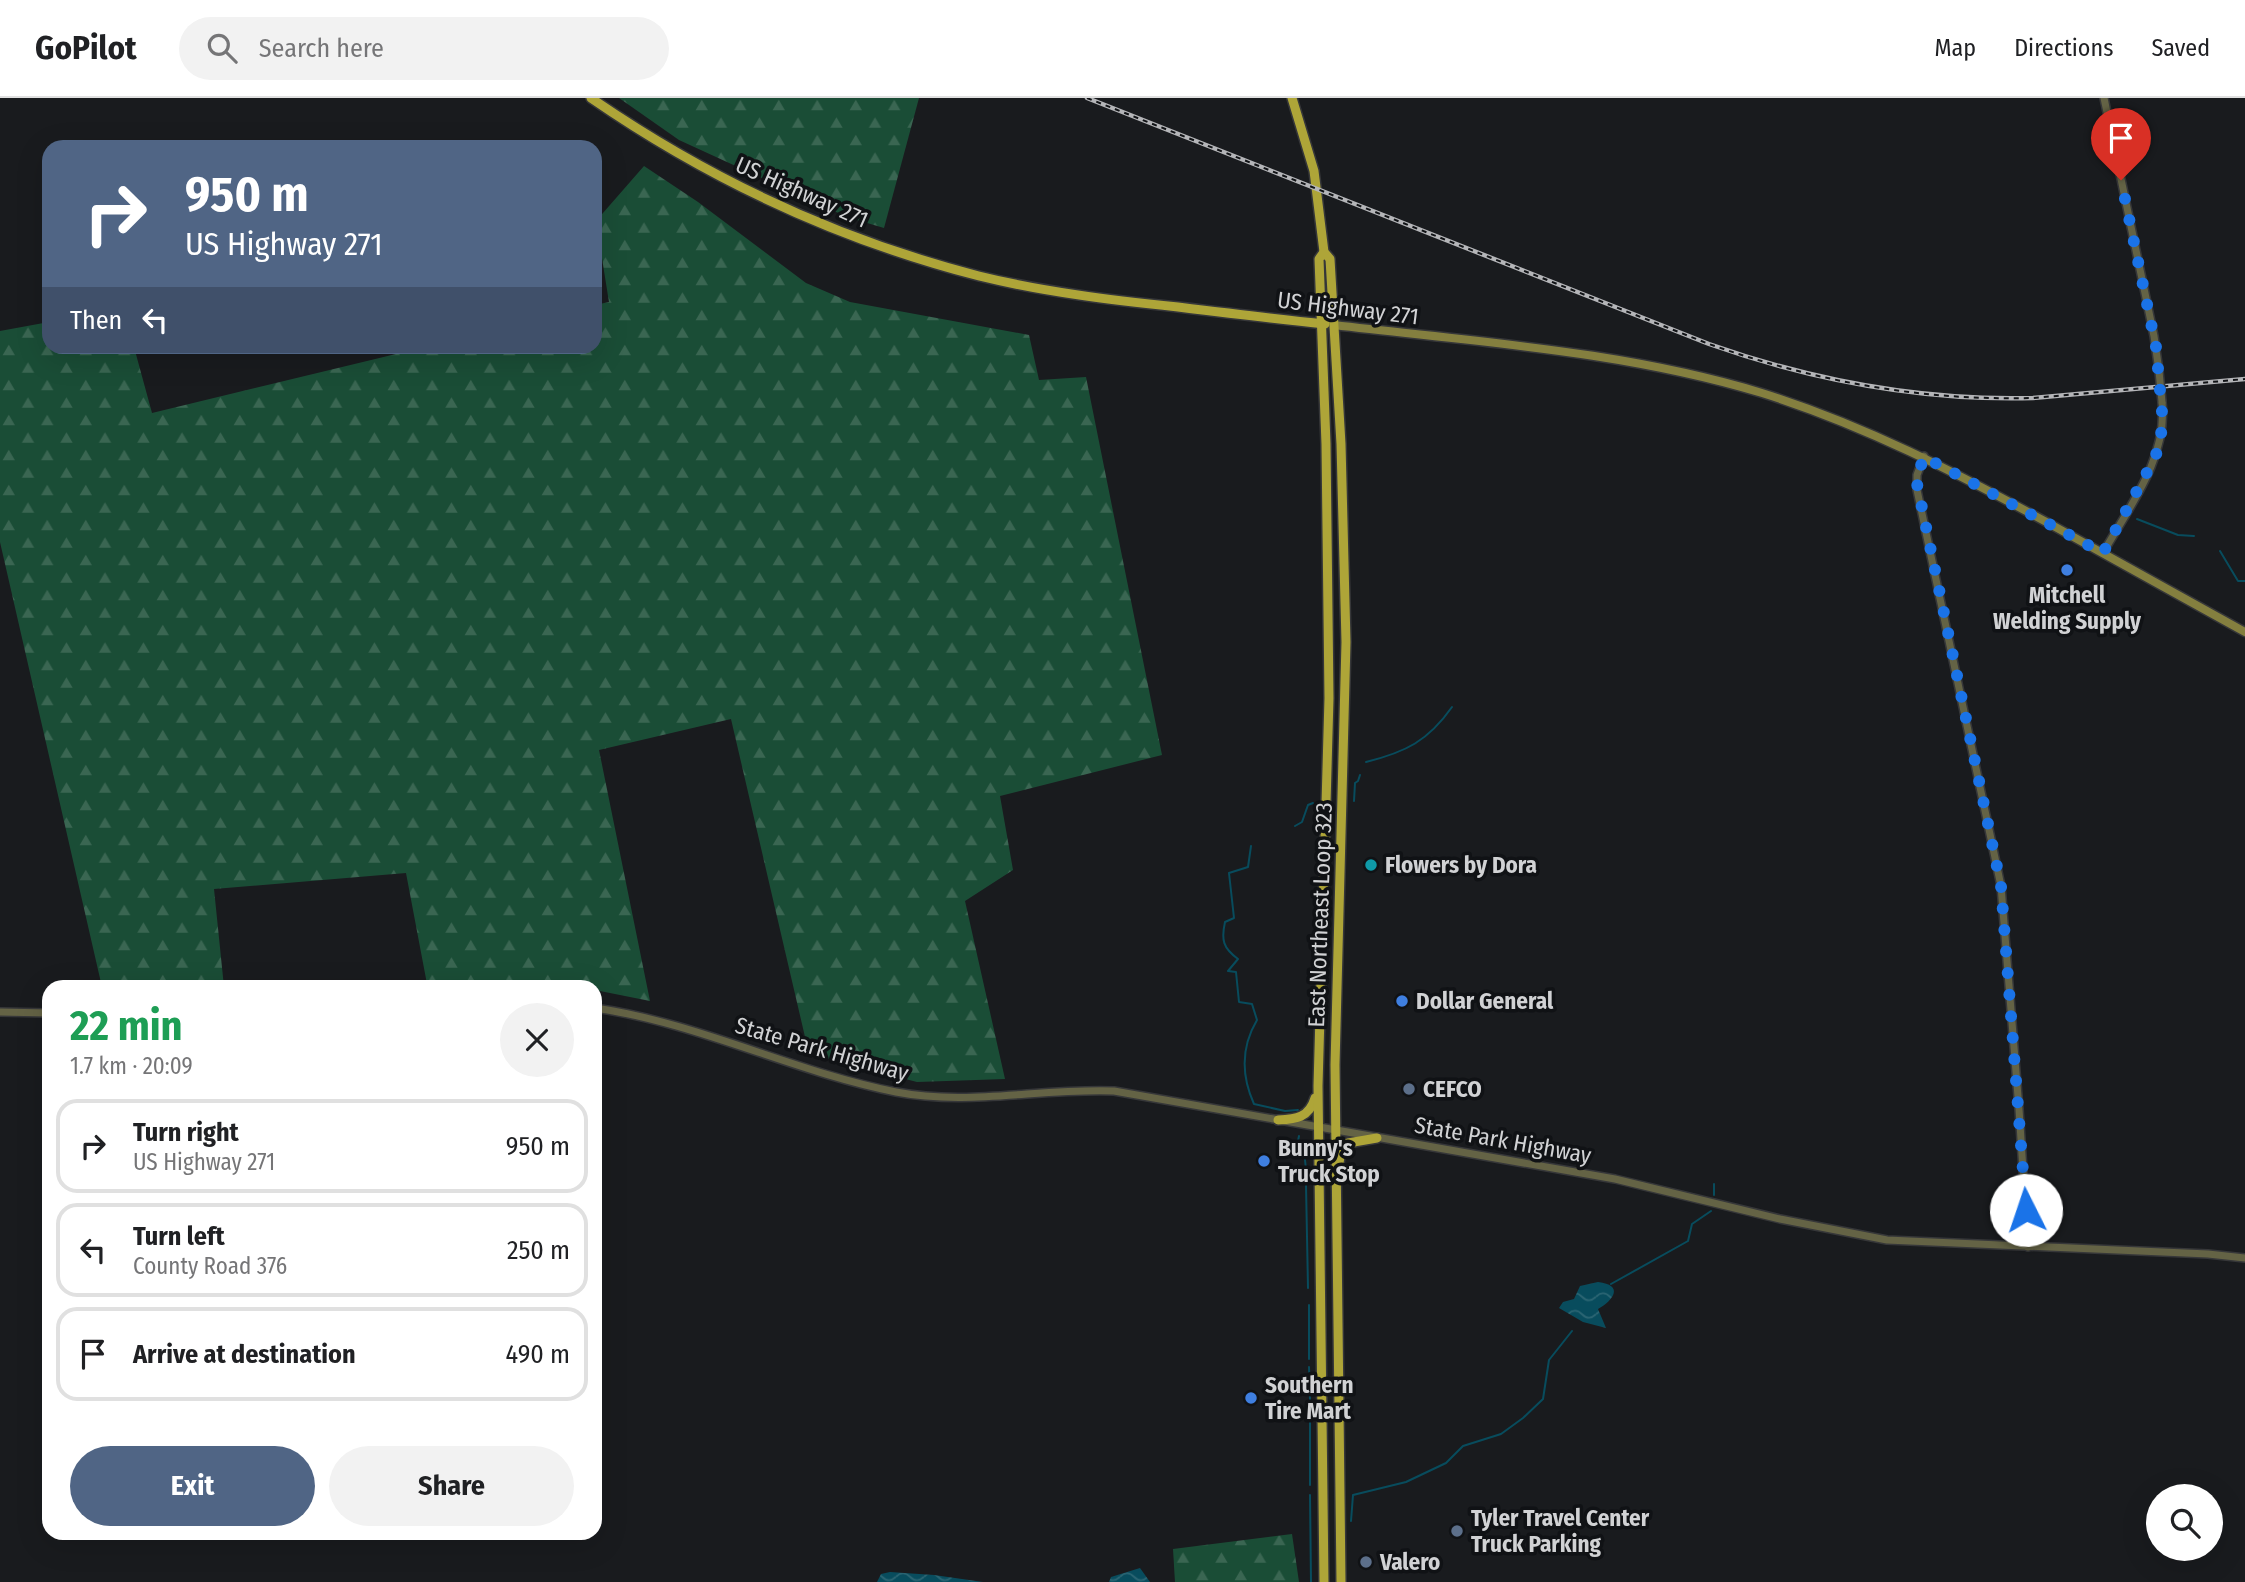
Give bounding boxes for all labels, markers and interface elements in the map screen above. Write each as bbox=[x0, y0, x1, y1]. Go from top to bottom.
search box bbox=[179, 17, 669, 80]
text: GoPilot bbox=[35, 28, 137, 68]
icon: search bbox=[203, 29, 241, 67]
text: Search here bbox=[259, 33, 384, 64]
text: Map bbox=[1935, 34, 1976, 62]
text: Directions bbox=[2014, 34, 2113, 62]
text: Saved bbox=[2151, 34, 2210, 62]
pin bbox=[2091, 108, 2151, 180]
icon: arrive bbox=[2102, 119, 2140, 157]
street label: US Highway 271 bbox=[731, 150, 873, 234]
text: 950 m bbox=[185, 165, 309, 224]
icon: right bbox=[70, 168, 161, 259]
text: US Highway 271 bbox=[185, 225, 383, 263]
street label: US Highway 271 bbox=[1276, 285, 1420, 331]
icon: left bbox=[136, 301, 174, 339]
text: Then bbox=[70, 305, 122, 336]
marker: Mitchell Welding Supply bbox=[2059, 562, 2075, 578]
place label: Mitchell Welding Supply bbox=[1993, 581, 2142, 635]
street label: East Northeast Loop 323 bbox=[1302, 802, 1338, 1028]
place label: Flowers by Dora bbox=[1385, 851, 1537, 879]
marker: Flowers by Dora bbox=[1363, 857, 1379, 873]
place label: Dollar General bbox=[1416, 987, 1554, 1015]
marker: Dollar General bbox=[1394, 993, 1410, 1009]
text: 22 min bbox=[70, 1001, 183, 1051]
button: close bbox=[500, 1003, 574, 1077]
street label: State Park Highway bbox=[732, 1011, 913, 1087]
text: 1.7 km · 20:09 bbox=[70, 1052, 193, 1080]
place label: CEFCO bbox=[1423, 1075, 1482, 1103]
marker: CEFCO bbox=[1401, 1081, 1417, 1097]
street label: State Park Highway bbox=[1412, 1111, 1594, 1169]
text: Turn right bbox=[133, 1117, 239, 1148]
icon: right bbox=[74, 1127, 112, 1165]
text: 950 m bbox=[506, 1131, 570, 1162]
place label: Bunny's Truck Stop bbox=[1278, 1134, 1380, 1188]
text: US Highway 271 bbox=[133, 1148, 275, 1176]
marker: Bunny's Truck Stop bbox=[1256, 1153, 1272, 1169]
position arrow bbox=[1989, 1173, 2063, 1247]
text: Turn left bbox=[133, 1221, 225, 1252]
icon: left bbox=[74, 1231, 112, 1269]
text: 250 m bbox=[507, 1235, 570, 1266]
text: County Road 376 bbox=[133, 1252, 287, 1280]
icon: arrive bbox=[74, 1335, 112, 1373]
text: Arrive at destination bbox=[133, 1339, 356, 1370]
text: 490 m bbox=[506, 1339, 570, 1370]
place label: Southern Tire Mart bbox=[1265, 1371, 1353, 1425]
marker: Southern Tire Mart bbox=[1243, 1390, 1259, 1406]
button: Exit bbox=[70, 1446, 315, 1526]
button: Share bbox=[329, 1446, 574, 1526]
map controls bbox=[2146, 1484, 2223, 1561]
button: search bbox=[2146, 1484, 2223, 1561]
place label: Tyler Travel Center Truck Parking bbox=[1471, 1504, 1650, 1558]
marker: Tyler Travel Center Truck Parking bbox=[1449, 1523, 1465, 1539]
place label: Valero bbox=[1379, 1548, 1440, 1576]
marker: Valero bbox=[1358, 1554, 1374, 1570]

